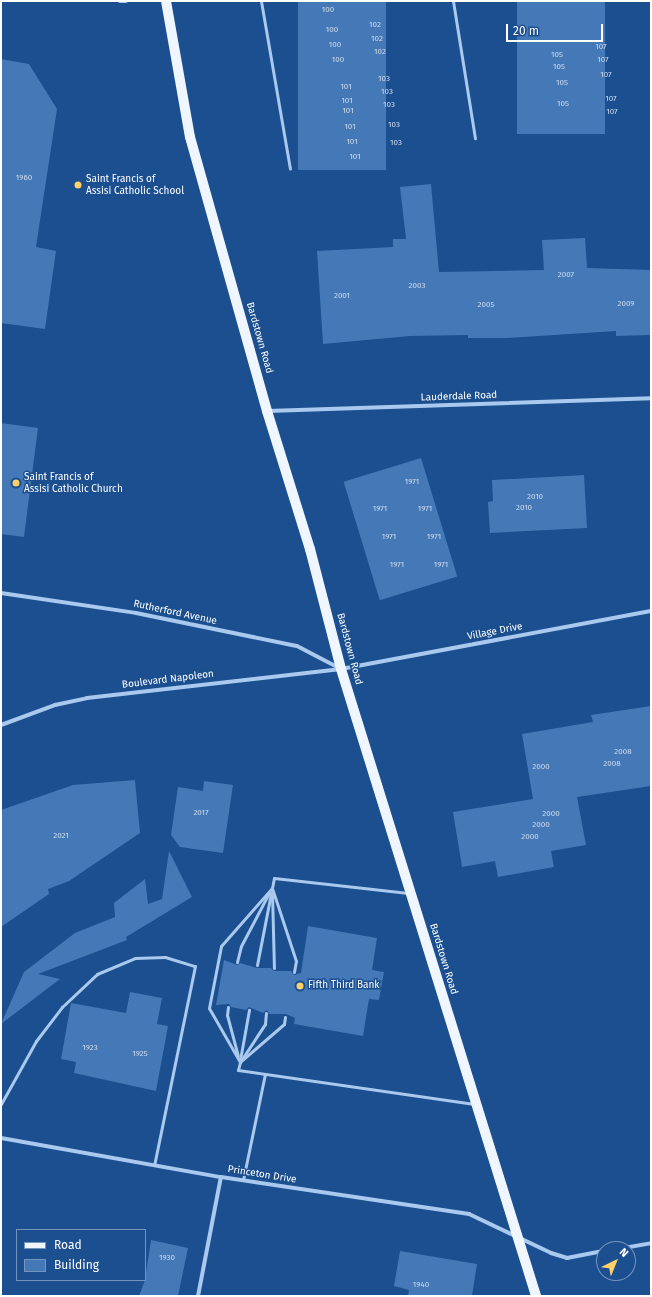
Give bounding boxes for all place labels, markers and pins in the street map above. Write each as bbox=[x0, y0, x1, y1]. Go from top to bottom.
place label: Saint Francis of Assisi Catholic School bbox=[86, 173, 184, 196]
marker: Saint Francis of Assisi Catholic School bbox=[73, 180, 83, 190]
place label: Saint Francis of Assisi Catholic Church bbox=[24, 471, 123, 494]
marker: Saint Francis of Assisi Catholic Church bbox=[11, 478, 21, 488]
place label: Fifth Third Bank bbox=[308, 980, 379, 992]
marker: Fifth Third Bank bbox=[295, 981, 305, 991]

